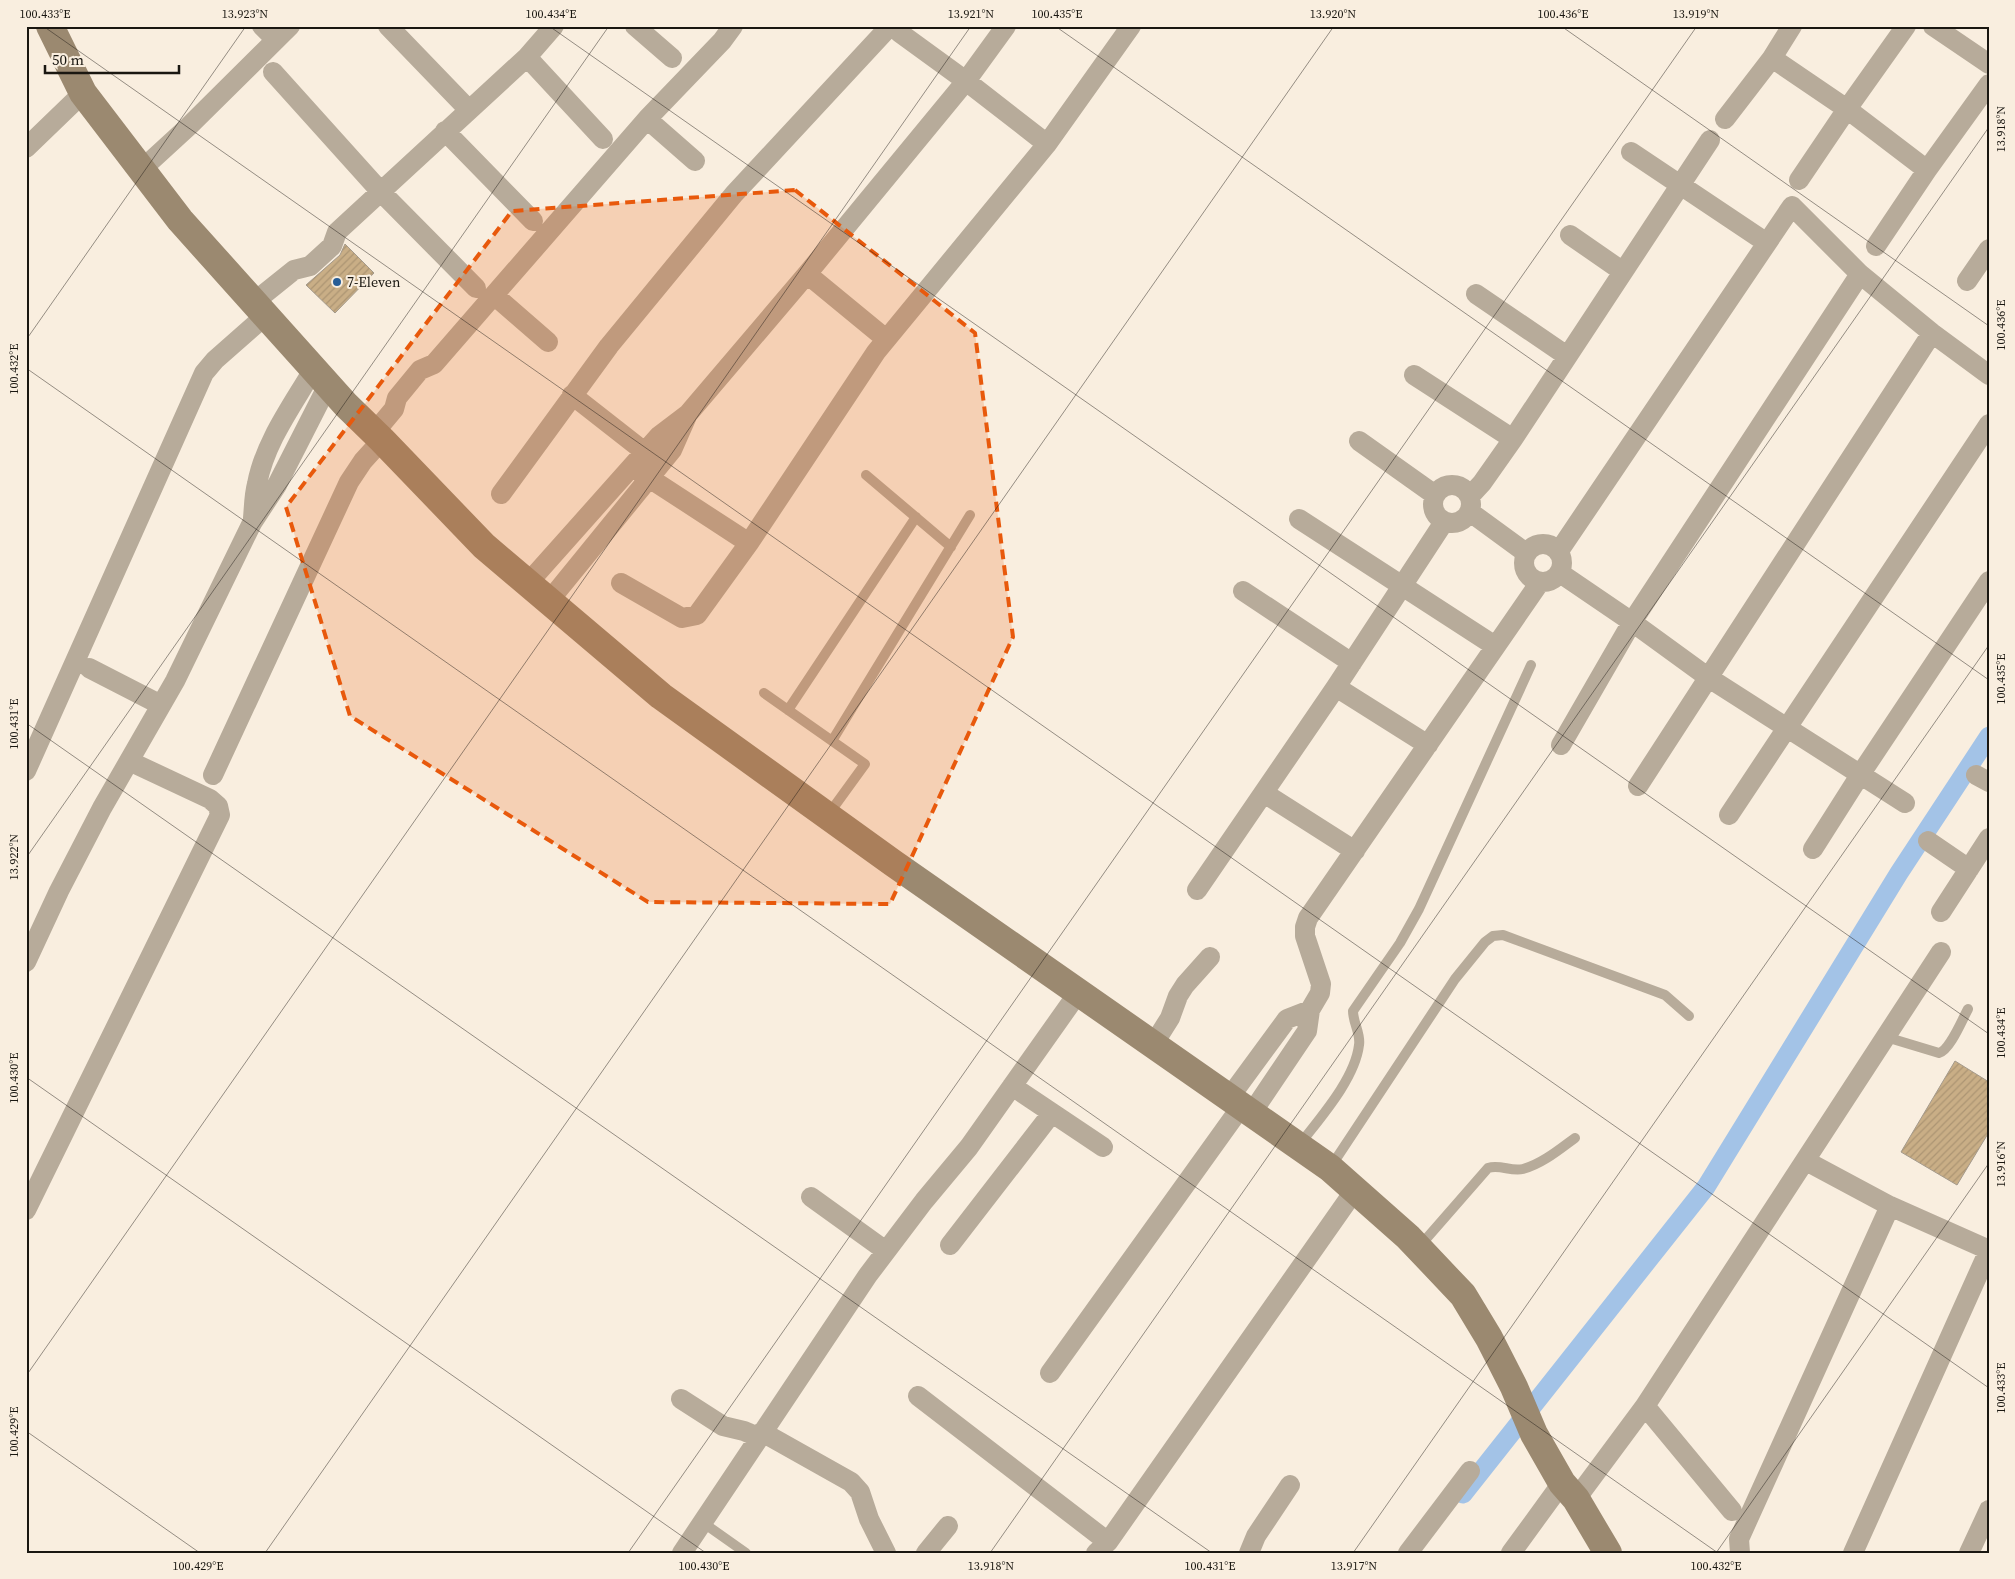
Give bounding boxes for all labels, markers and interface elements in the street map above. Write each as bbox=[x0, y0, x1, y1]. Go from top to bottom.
text: 100.433°E bbox=[20, 6, 70, 22]
text: 13.923°N bbox=[222, 6, 268, 22]
text: 100.434°E bbox=[526, 6, 576, 22]
text: 13.921°N bbox=[948, 6, 994, 22]
text: 100.435°E bbox=[1032, 6, 1082, 22]
text: 13.920°N bbox=[1310, 6, 1356, 22]
text: 100.436°E bbox=[1538, 6, 1588, 22]
text: 13.919°N bbox=[1673, 6, 1719, 22]
scale bar bbox=[45, 42, 179, 74]
text: 50 m bbox=[52, 49, 84, 70]
text: 13.918°N bbox=[1993, 106, 2009, 152]
place label: 7-Eleven bbox=[347, 272, 401, 292]
marker: 7-Eleven bbox=[331, 276, 343, 288]
text: 100.436°E bbox=[1993, 300, 2009, 350]
text: 100.432°E bbox=[6, 344, 22, 394]
text: 100.435°E bbox=[1993, 654, 2009, 704]
text: 100.431°E bbox=[6, 699, 22, 749]
text: 13.922°N bbox=[6, 834, 22, 880]
text: 100.434°E bbox=[1993, 1008, 2009, 1058]
text: 100.430°E bbox=[6, 1053, 22, 1103]
text: 13.916°N bbox=[1993, 1141, 2009, 1187]
text: 100.433°E bbox=[1993, 1363, 2009, 1413]
text: 100.429°E bbox=[6, 1407, 22, 1457]
text: 100.429°E bbox=[173, 1558, 223, 1574]
text: 100.430°E bbox=[679, 1558, 729, 1574]
text: 13.918°N bbox=[968, 1558, 1014, 1574]
text: 100.431°E bbox=[1185, 1558, 1235, 1574]
text: 13.917°N bbox=[1331, 1558, 1377, 1574]
text: 100.432°E bbox=[1691, 1558, 1741, 1574]

